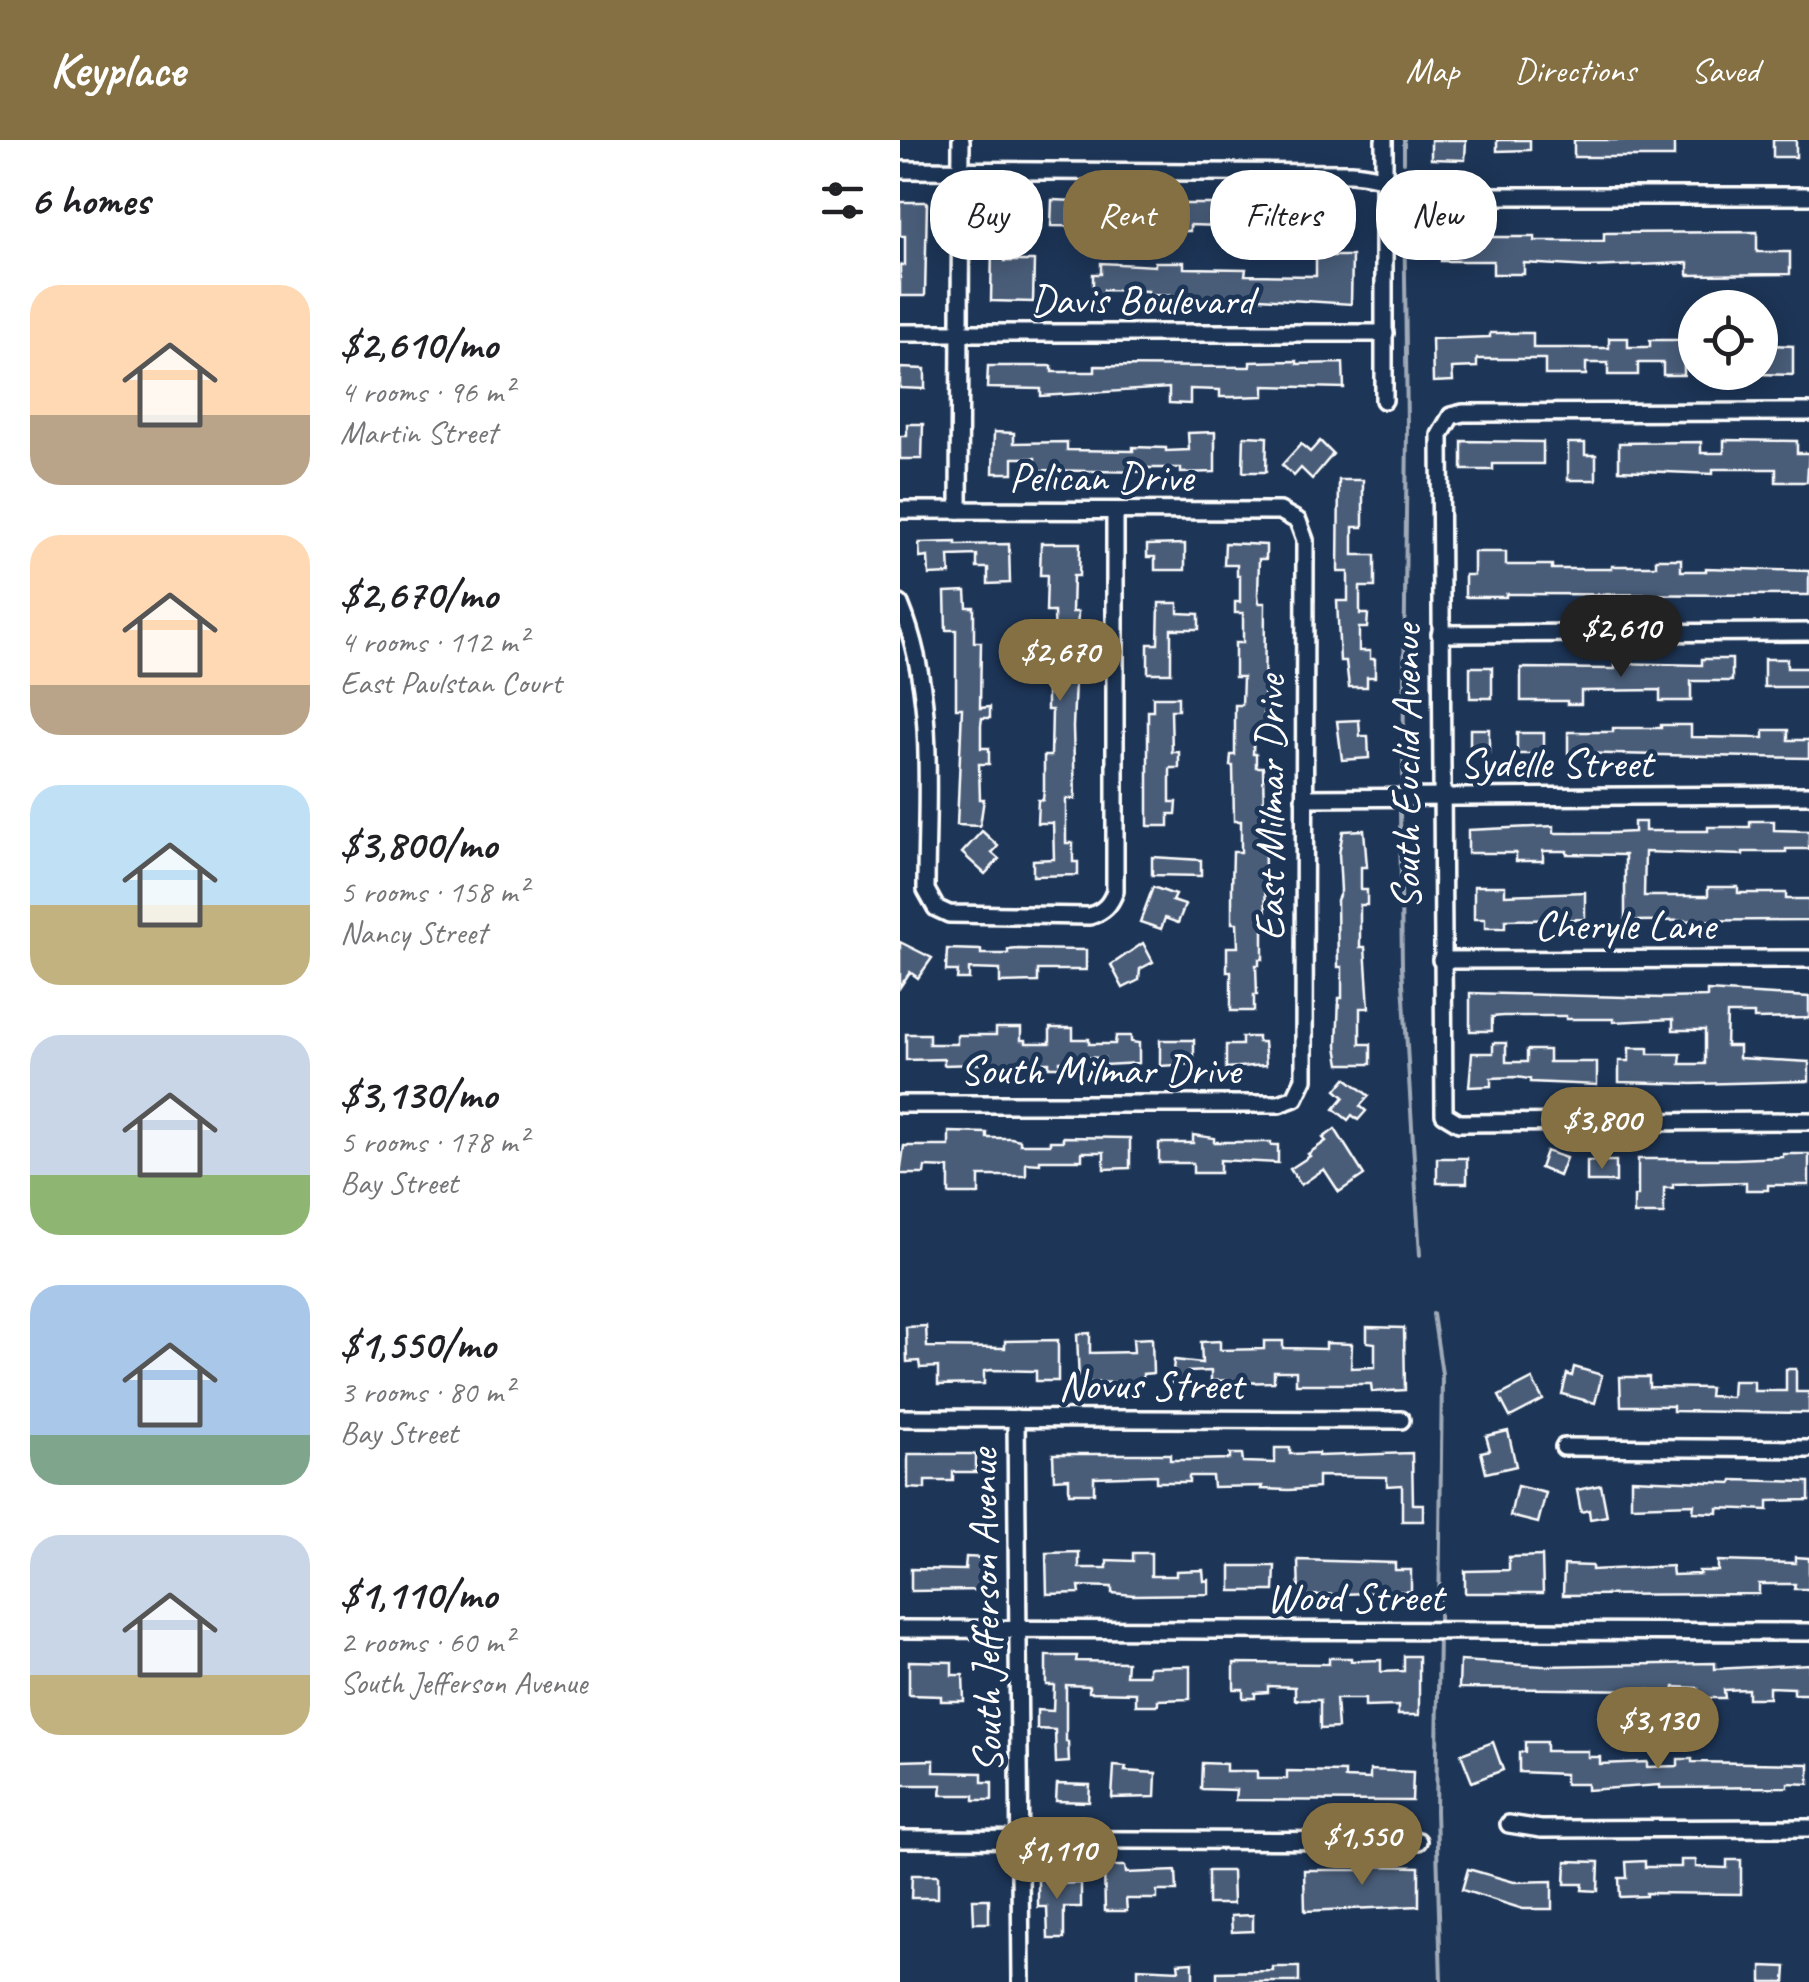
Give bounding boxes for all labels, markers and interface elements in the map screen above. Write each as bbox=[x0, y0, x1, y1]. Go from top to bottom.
text: Keyplace bbox=[50, 40, 185, 100]
text: Map bbox=[1406, 48, 1459, 93]
text: Directions bbox=[1514, 48, 1636, 93]
text: Saved bbox=[1691, 48, 1759, 93]
chip: Buy bbox=[930, 170, 1043, 260]
chip: Rent bbox=[1063, 170, 1190, 260]
chip: Filters bbox=[1210, 170, 1356, 260]
chip: New bbox=[1376, 170, 1497, 260]
icon: filters bbox=[815, 173, 870, 228]
text: 6 homes bbox=[30, 174, 149, 227]
street label: Davis Boulevard bbox=[1030, 274, 1259, 327]
map controls bbox=[1678, 290, 1778, 390]
button: locate bbox=[1678, 290, 1778, 390]
text: $2,610/mo bbox=[340, 318, 498, 371]
icon: home bbox=[110, 325, 230, 445]
text: 4 rooms · 96 m² bbox=[340, 371, 513, 412]
text: Martin Street bbox=[340, 412, 497, 453]
street label: Pelican Drive bbox=[1009, 451, 1195, 504]
text: $2,670/mo bbox=[340, 568, 497, 621]
icon: home bbox=[110, 575, 230, 695]
pin: $2,610 bbox=[1540, 595, 1702, 680]
text: $2,610 bbox=[1581, 607, 1661, 648]
pin: $2,670 bbox=[979, 619, 1141, 704]
text: 4 rooms · 112 m² bbox=[340, 621, 527, 662]
street label: South Euclid Avenue bbox=[1380, 621, 1433, 910]
text: $2,670 bbox=[1021, 631, 1099, 672]
text: East Paulstan Court bbox=[340, 662, 561, 703]
street label: East Milmar Drive bbox=[1244, 673, 1297, 941]
street label: Sydelle Street bbox=[1460, 737, 1657, 790]
text: $3,800/mo bbox=[340, 818, 497, 871]
icon: home bbox=[110, 825, 230, 945]
text: 5 rooms · 158 m² bbox=[340, 871, 527, 912]
street label: Cheryle Lane bbox=[1535, 899, 1719, 952]
text: Nancy Street bbox=[340, 912, 487, 953]
street label: South Milmar Drive bbox=[960, 1044, 1243, 1097]
text: $3,130/mo bbox=[340, 1068, 497, 1121]
icon: home bbox=[110, 1075, 230, 1195]
pin: $3,800 bbox=[1521, 1087, 1683, 1172]
text: $3,800 bbox=[1563, 1099, 1641, 1140]
text: 5 rooms · 178 m² bbox=[340, 1121, 527, 1162]
text: Bay Street bbox=[340, 1162, 458, 1203]
text: $1,550/mo bbox=[340, 1318, 495, 1371]
icon: home bbox=[110, 1325, 230, 1445]
street label: Novus Street bbox=[1059, 1359, 1247, 1412]
text: 3 rooms · 80 m² bbox=[340, 1371, 513, 1412]
text: Bay Street bbox=[340, 1412, 458, 1453]
street label: South Jefferson Avenue bbox=[956, 1446, 1015, 1774]
text: $1,110/mo bbox=[340, 1568, 497, 1621]
street label: Wood Street bbox=[1266, 1571, 1448, 1624]
icon: home bbox=[110, 1575, 230, 1695]
text: 2 rooms · 60 m² bbox=[340, 1621, 513, 1662]
text: South Jefferson Avenue bbox=[340, 1662, 587, 1703]
pin: $3,130 bbox=[1577, 1687, 1739, 1772]
text: $3,130 bbox=[1619, 1699, 1697, 1740]
pin: $1,550 bbox=[1281, 1803, 1443, 1888]
text: $1,550 bbox=[1323, 1815, 1401, 1856]
pin: $1,110 bbox=[976, 1817, 1138, 1902]
text: $1,110 bbox=[1018, 1829, 1096, 1870]

